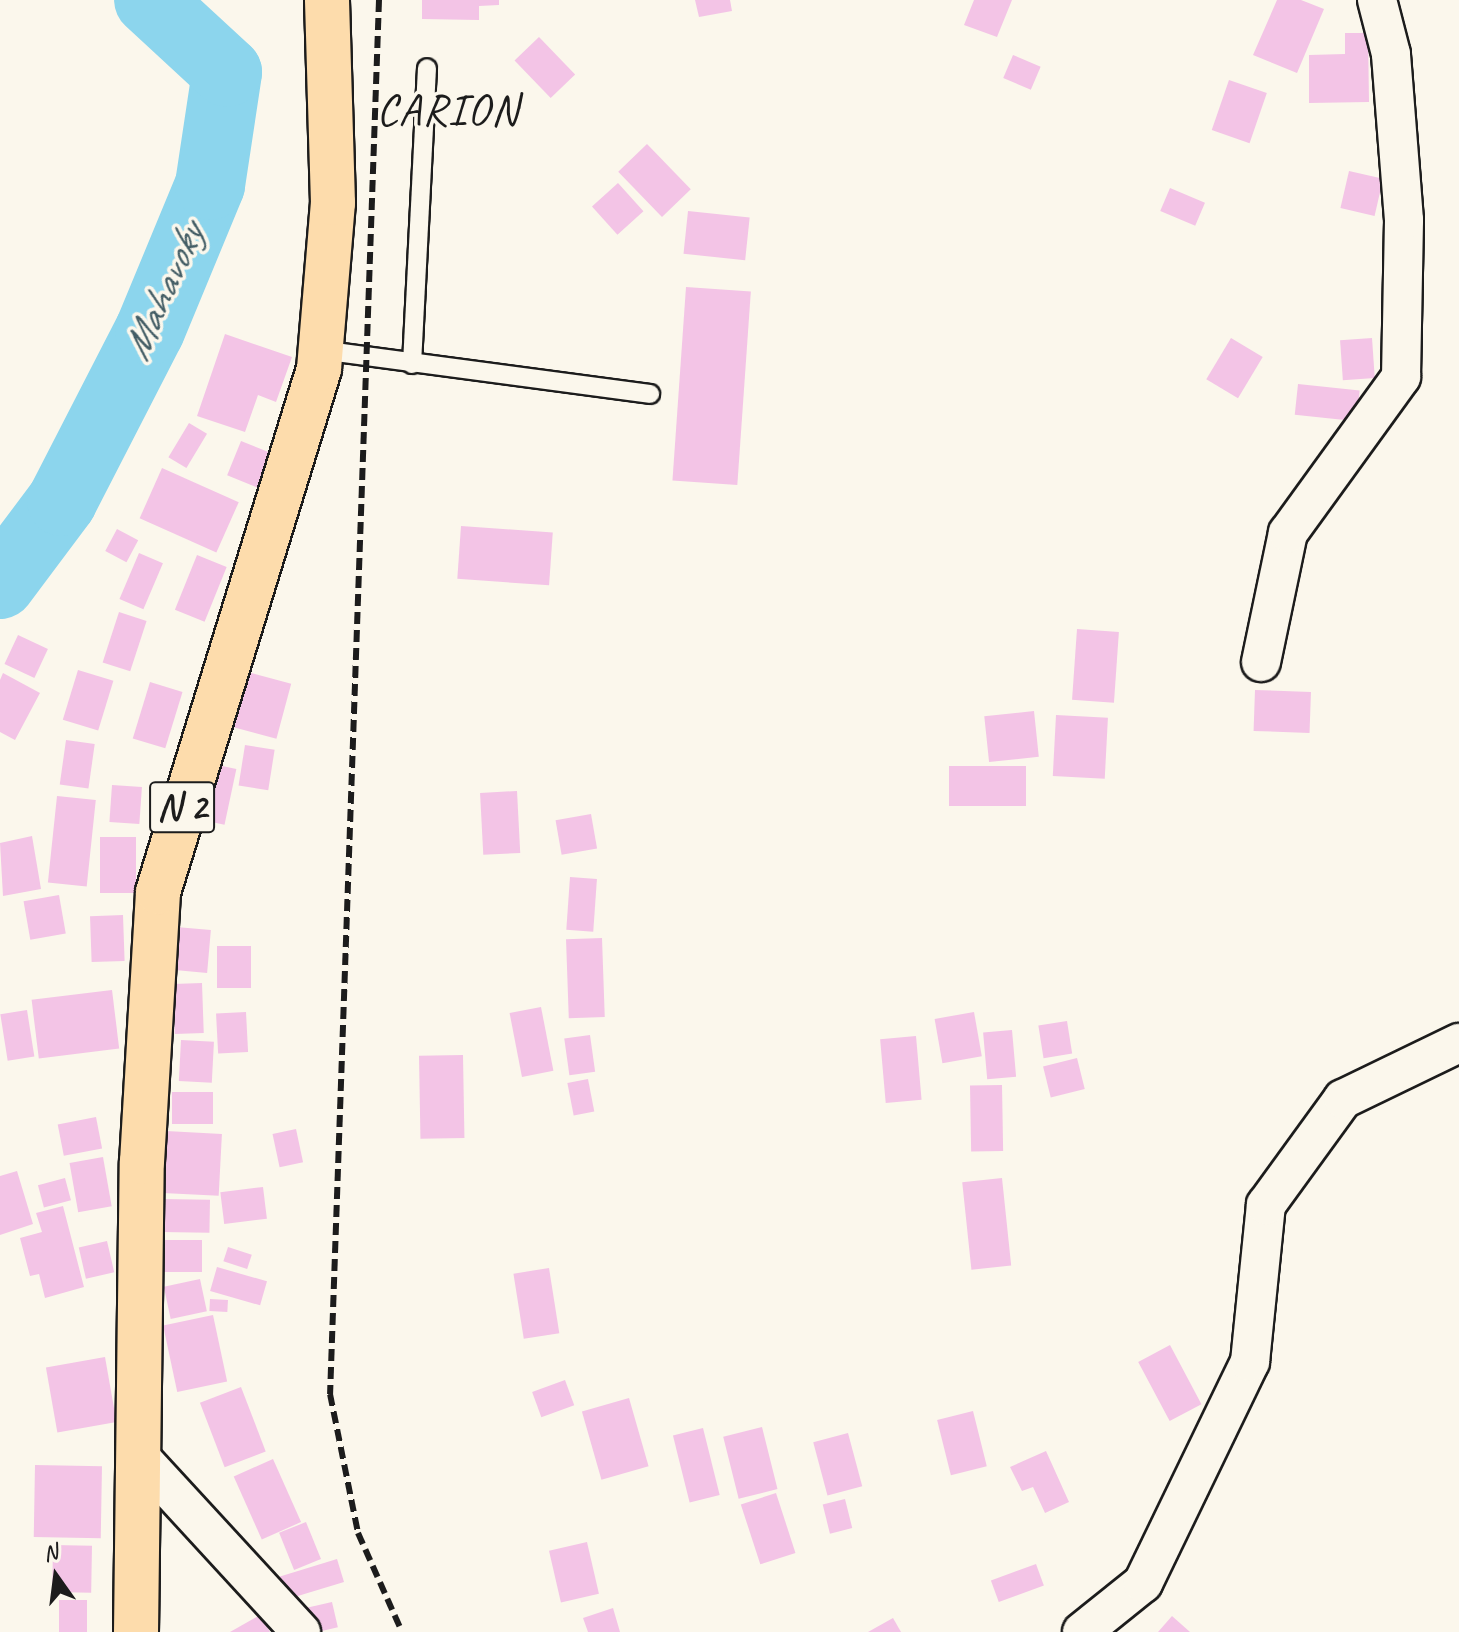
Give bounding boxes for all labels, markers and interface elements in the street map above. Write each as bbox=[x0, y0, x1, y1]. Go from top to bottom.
district label: CARION bbox=[378, 84, 518, 136]
water label: Mahavoky bbox=[111, 216, 215, 368]
road number: N 2 bbox=[148, 773, 216, 841]
north arrow bbox=[16, 1536, 96, 1616]
text: N bbox=[40, 1537, 60, 1568]

